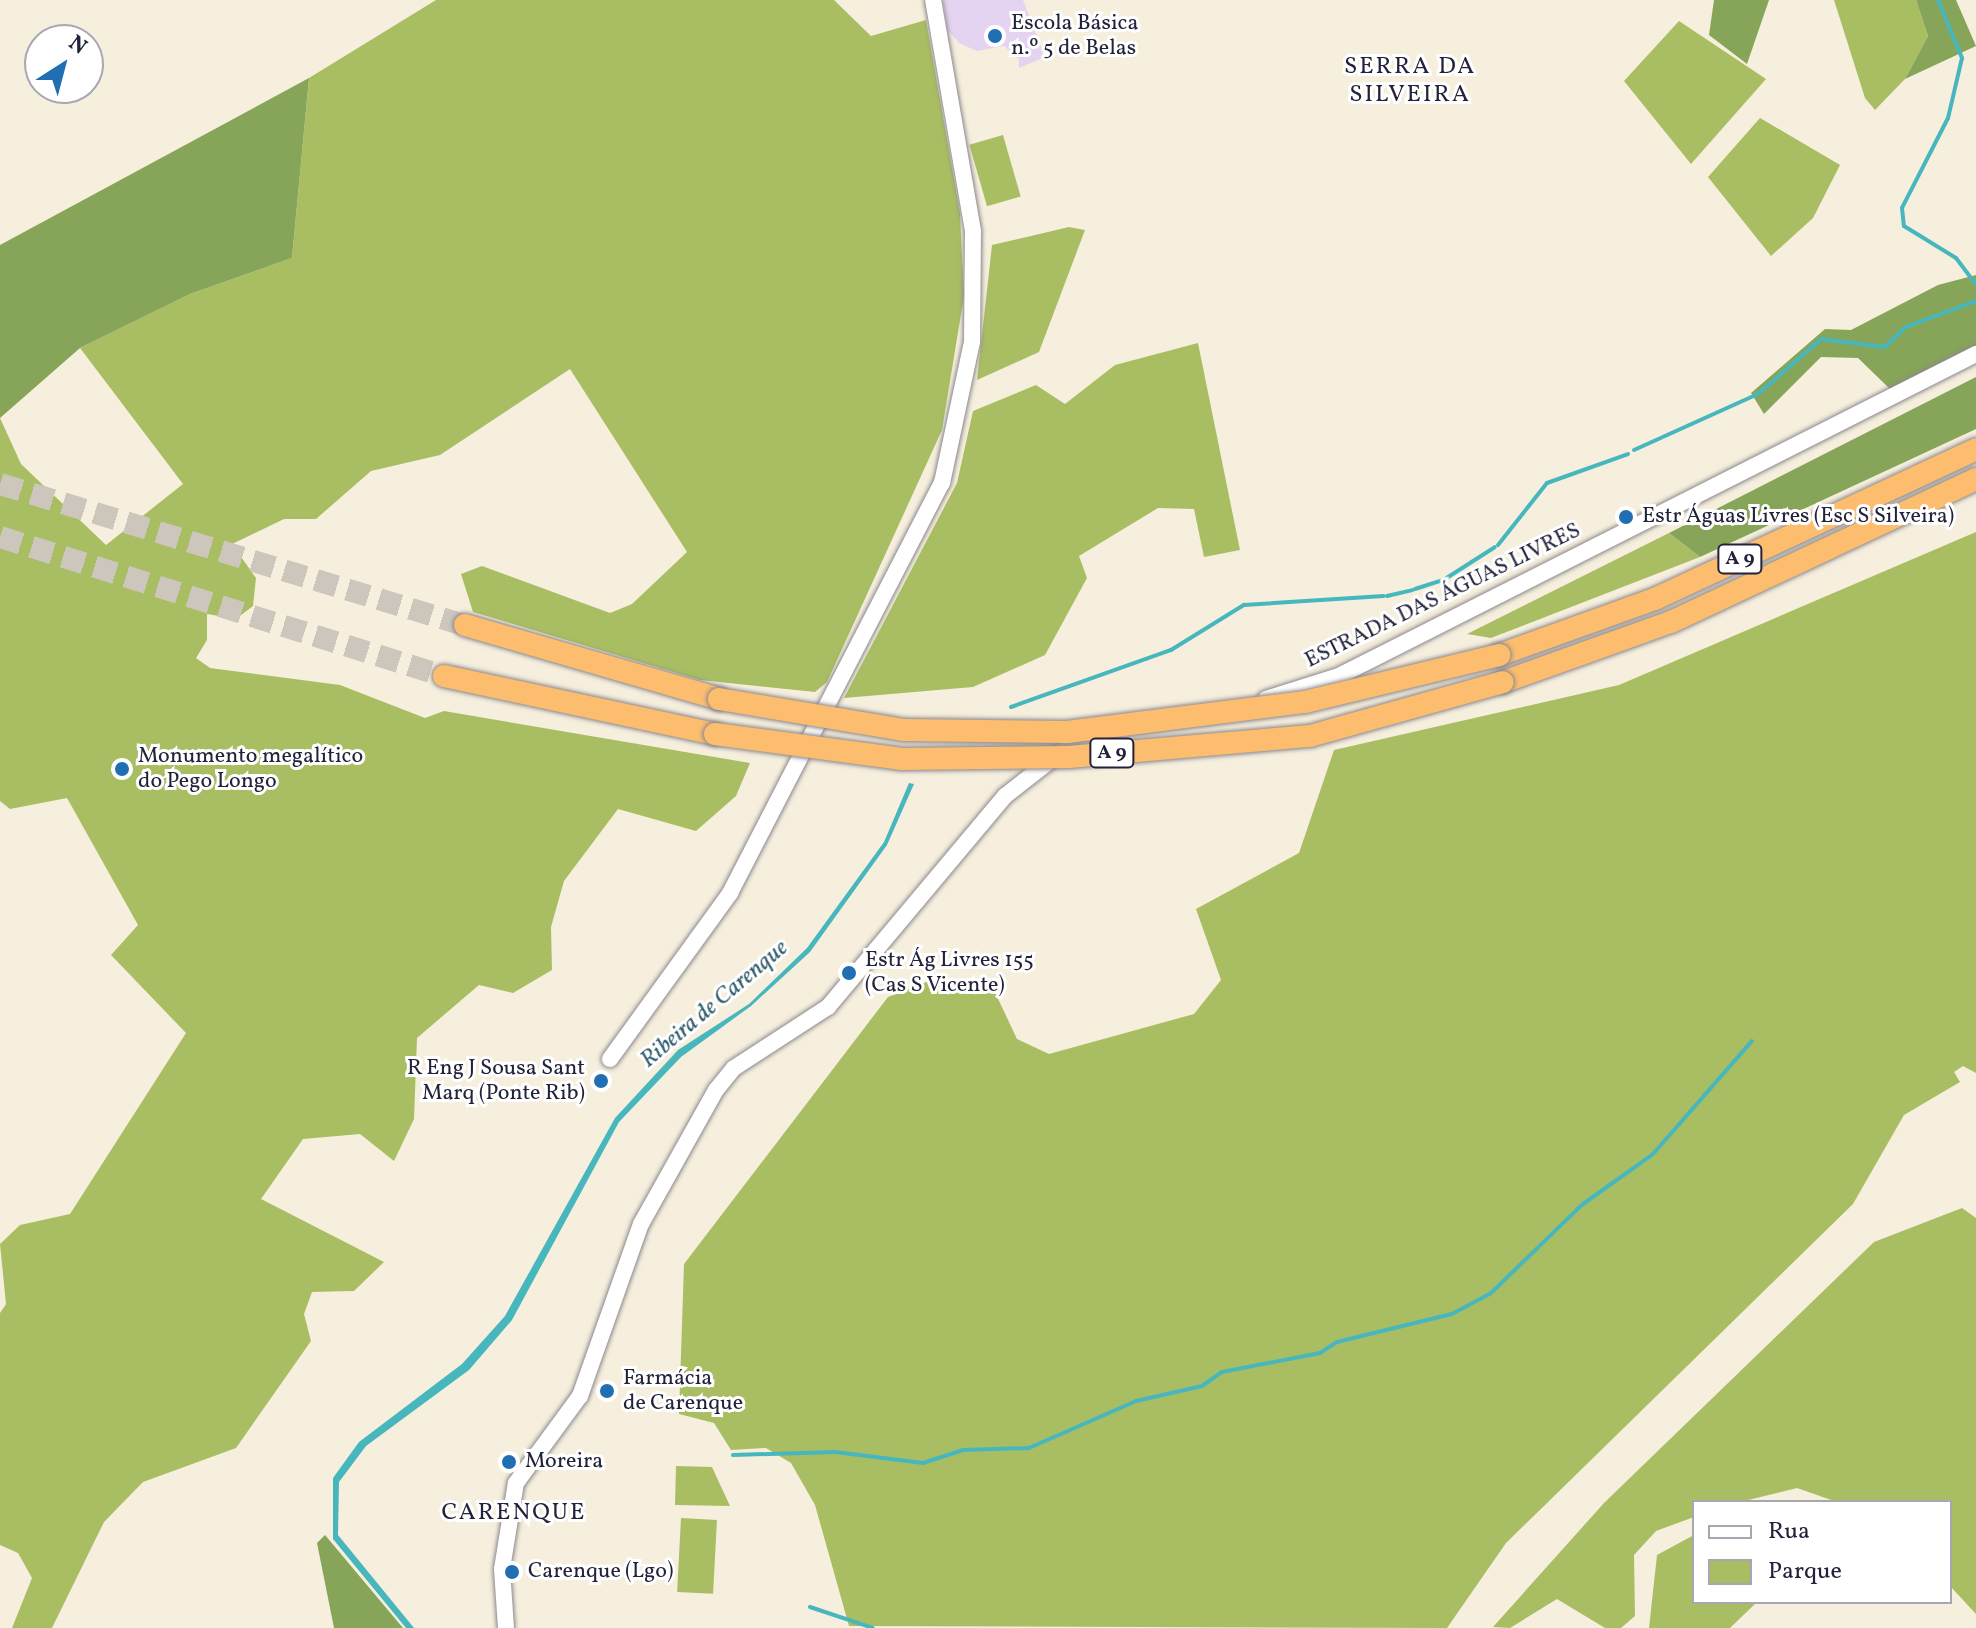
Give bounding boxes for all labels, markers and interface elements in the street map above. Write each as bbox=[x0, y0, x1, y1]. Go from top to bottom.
place label: Escola Básica n.º 5 de Belas bbox=[1011, 10, 1138, 62]
north arrow bbox=[24, 24, 104, 104]
marker: Escola Básica n.º 5 de Belas bbox=[986, 27, 1004, 45]
text: N bbox=[62, 29, 93, 63]
district label: SERRA DA SILVEIRA bbox=[1344, 54, 1476, 110]
place label: Estr Águas Livres (Esc S Silveira) bbox=[1642, 504, 1954, 530]
marker: Estr Águas Livres (Esc S Silveira) bbox=[1617, 508, 1635, 526]
street label: ESTRADA DAS ÁGUAS LIVRES bbox=[1301, 518, 1585, 674]
road number: A 9 bbox=[1716, 543, 1764, 575]
road number: A 9 bbox=[1088, 737, 1136, 769]
place label: Monumento megalítico do Pego Longo bbox=[138, 743, 363, 794]
marker: Monumento megalítico do Pego Longo bbox=[113, 760, 131, 778]
water label: Ribeira de Carenque bbox=[635, 935, 795, 1075]
place label: Estr Ág Livres 155 (Cas S Vicente) bbox=[865, 947, 1034, 998]
marker: Estr Ág Livres 155 (Cas S Vicente) bbox=[840, 964, 858, 982]
place label: R Eng J Sousa Sant Marq (Ponte Rib) bbox=[407, 1055, 585, 1106]
marker: R Eng J Sousa Sant Marq (Ponte Rib) bbox=[592, 1072, 610, 1090]
place label: Farmácia de Carenque bbox=[623, 1365, 743, 1416]
marker: Farmácia de Carenque bbox=[598, 1382, 616, 1400]
place label: Moreira bbox=[525, 1449, 603, 1475]
marker: Moreira bbox=[500, 1453, 518, 1471]
district label: CARENQUE bbox=[442, 1500, 586, 1528]
legend bbox=[1692, 1500, 1952, 1604]
text: Rua bbox=[1768, 1515, 1810, 1549]
text: Parque bbox=[1768, 1555, 1842, 1589]
place label: Carenque (Lgo) bbox=[528, 1559, 673, 1585]
marker: Carenque (Lgo) bbox=[503, 1563, 521, 1581]

